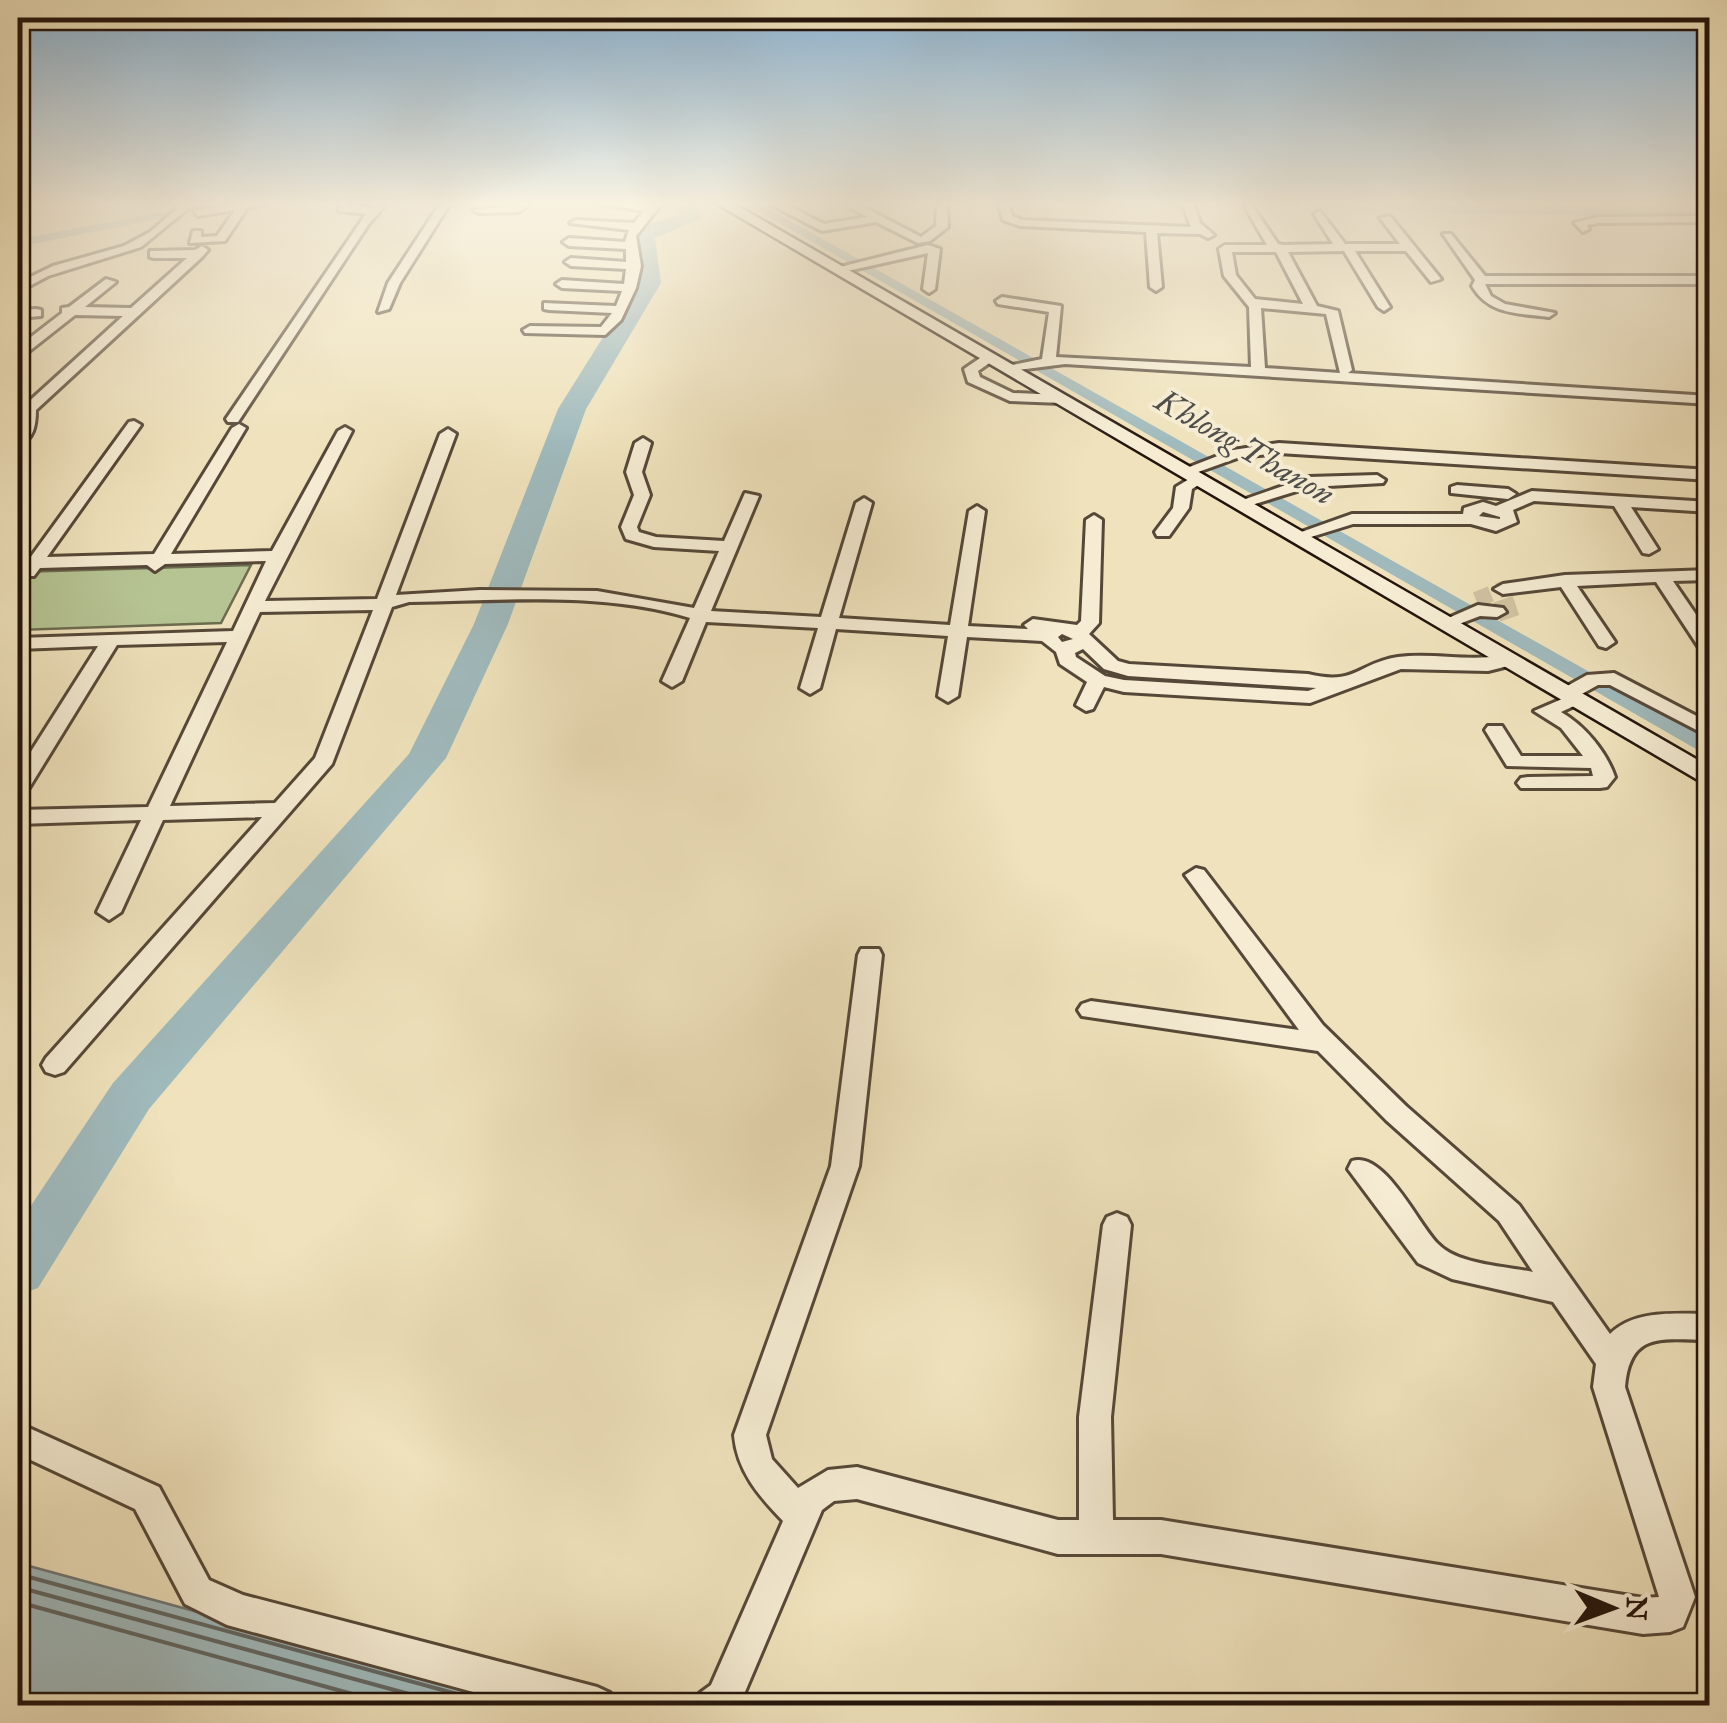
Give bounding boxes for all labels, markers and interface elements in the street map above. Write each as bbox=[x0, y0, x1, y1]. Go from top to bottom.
water label: Khlong Thanon bbox=[1147, 380, 1341, 514]
north arrow bbox=[1562, 1558, 1662, 1658]
text: N bbox=[1619, 1596, 1654, 1621]

